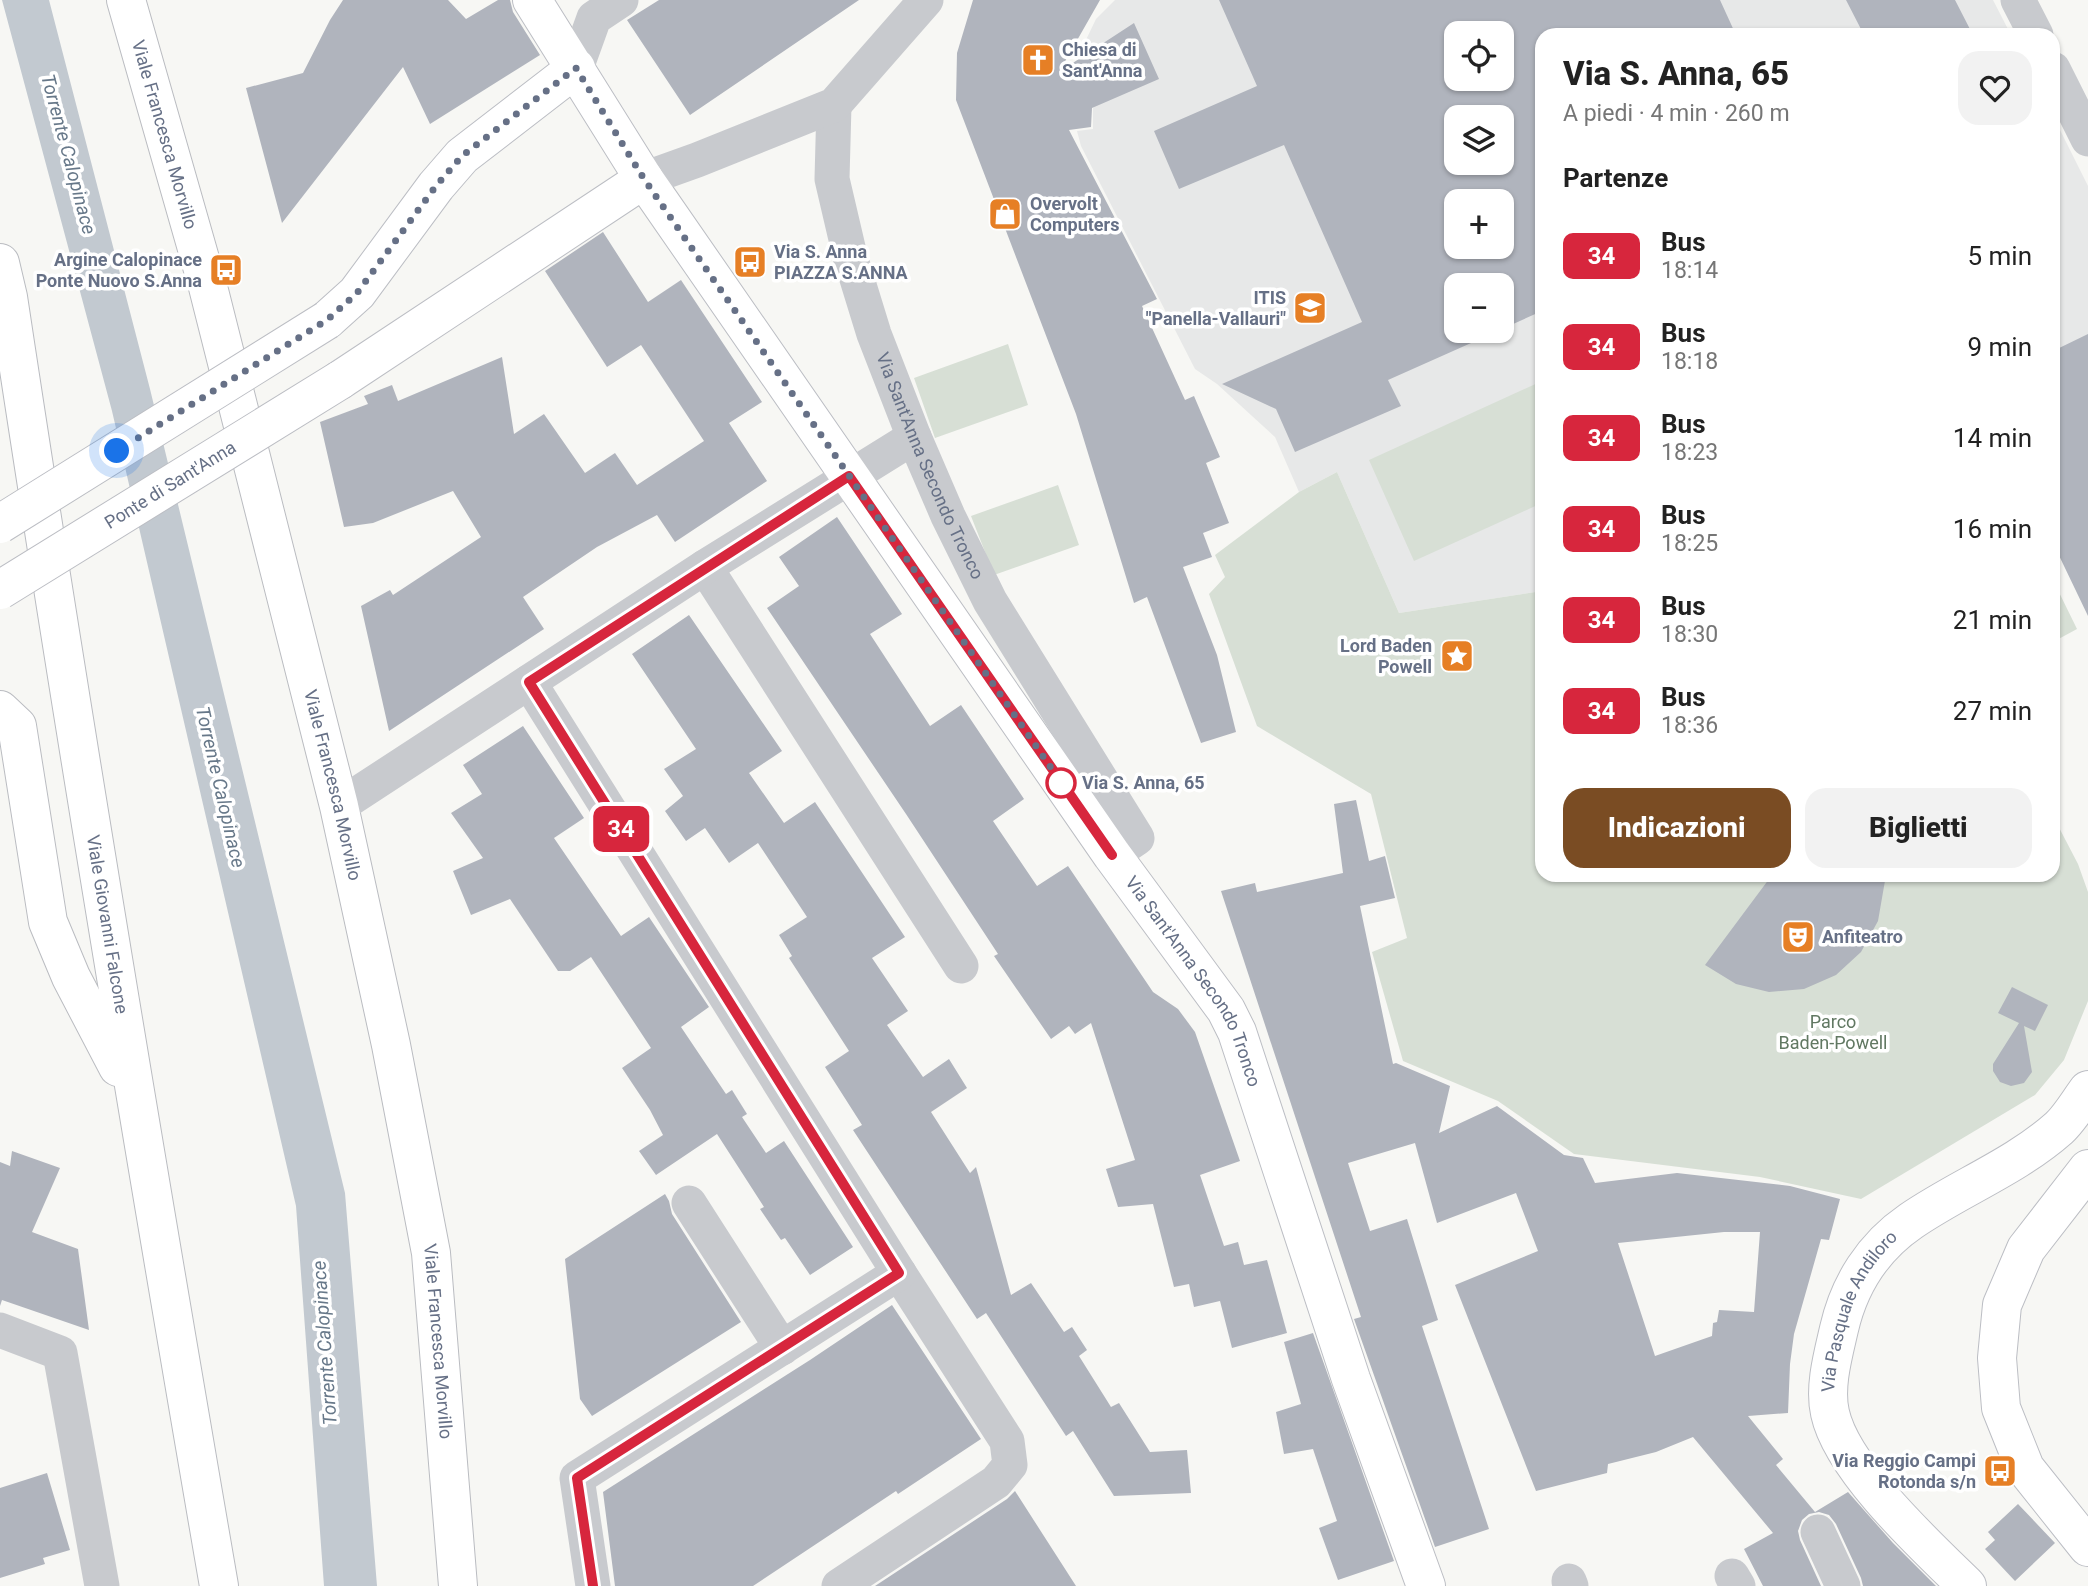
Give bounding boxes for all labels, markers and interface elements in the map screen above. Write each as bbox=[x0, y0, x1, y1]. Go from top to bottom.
map controls bbox=[1444, 21, 1514, 343]
button: locate bbox=[1444, 21, 1514, 91]
street label: Viale Francesca Morvillo bbox=[128, 38, 202, 231]
place label: Chiesa di Sant'Anna bbox=[1062, 39, 1143, 81]
church icon: Chiesa di Sant'Anna bbox=[1019, 41, 1057, 79]
button: heart bbox=[1958, 51, 2032, 125]
text: Via S. Anna, 65 bbox=[1563, 54, 1789, 93]
water label: Torrente Calopinace bbox=[36, 72, 101, 237]
text: A piedi · 4 min · 260 m bbox=[1563, 100, 1790, 127]
button: layers bbox=[1444, 105, 1514, 175]
text: Partenze bbox=[1563, 163, 1668, 193]
button: + bbox=[1444, 189, 1514, 259]
place label: Overvolt Computers bbox=[1030, 193, 1119, 235]
shop icon: Overvolt Computers bbox=[986, 195, 1024, 233]
text: Bus bbox=[1661, 227, 1706, 257]
place label: Via S. Anna PIAZZA S.ANNA bbox=[774, 241, 909, 283]
text: 5 min bbox=[1967, 241, 2032, 271]
text: 34 bbox=[1588, 242, 1615, 270]
bus stop icon: Via S. Anna PIAZZA S.ANNA bbox=[731, 243, 769, 281]
place label: Argine Calopinace Ponte Nuovo S.Anna bbox=[36, 249, 202, 291]
bus stop icon: Argine Calopinace Ponte Nuovo S.Anna bbox=[207, 251, 245, 289]
text: 18:14 bbox=[1661, 257, 1718, 284]
button: − bbox=[1444, 273, 1514, 343]
place label: ITIS "Panella-Vallauri" bbox=[1146, 287, 1286, 329]
school or university icon: ITIS "Panella-Vallauri" bbox=[1291, 289, 1329, 327]
text: Bus bbox=[1661, 318, 1706, 348]
text: 9 min bbox=[1967, 332, 2032, 362]
text: 34 bbox=[1588, 333, 1615, 361]
text: 18:18 bbox=[1661, 348, 1718, 375]
street label: Via Sant'Anna Secondo Tronco bbox=[872, 349, 989, 582]
text: Bus bbox=[1661, 409, 1706, 439]
text: 14 min bbox=[1953, 423, 2032, 453]
text: 34 bbox=[1588, 424, 1615, 452]
your location bbox=[99, 433, 134, 468]
street label: Ponte di Sant'Anna bbox=[100, 436, 239, 533]
text: 18:23 bbox=[1661, 439, 1718, 466]
text: Bus bbox=[1661, 500, 1706, 530]
text: 16 min bbox=[1953, 514, 2032, 544]
text: 34 bbox=[1588, 515, 1615, 543]
text: 18:25 bbox=[1661, 530, 1718, 557]
text: Bus bbox=[1661, 591, 1706, 621]
text: 21 min bbox=[1953, 605, 2032, 635]
text: 34 bbox=[1588, 606, 1615, 634]
text: 18:30 bbox=[1661, 621, 1718, 648]
place label: Lord Baden Powell bbox=[1340, 635, 1432, 677]
place icon: Lord Baden Powell bbox=[1438, 637, 1476, 675]
text: Bus bbox=[1661, 682, 1706, 712]
street label: Viale Francesca Morvillo bbox=[300, 687, 366, 882]
text: 27 min bbox=[1953, 696, 2032, 726]
text: 34 bbox=[1588, 697, 1615, 725]
water label: Torrente Calopinace bbox=[191, 704, 250, 870]
text: 18:36 bbox=[1661, 712, 1718, 739]
marker: Via S. Anna, 65 bbox=[1046, 768, 1076, 798]
place label: Via S. Anna, 65 bbox=[1082, 772, 1205, 793]
button: Indicazioni bbox=[1563, 788, 1791, 868]
button: Biglietti bbox=[1805, 788, 2032, 868]
line badge: 34 bbox=[590, 806, 652, 852]
text: 34 bbox=[607, 815, 635, 843]
street label: Viale Giovanni Falcone bbox=[83, 833, 133, 1015]
street label: Via Sant'Anna Secondo Tronco bbox=[1121, 872, 1265, 1089]
theatre icon: Anfiteatro bbox=[1779, 918, 1817, 956]
place label: Anfiteatro bbox=[1822, 926, 1903, 947]
park label: Parco Baden-Powell bbox=[1779, 1011, 1887, 1053]
street label: Via Pasquale Andiloro bbox=[1817, 1226, 1901, 1393]
street label: Viale Francesca Morvillo bbox=[419, 1242, 457, 1440]
water label: Torrente Calopinace bbox=[307, 1260, 342, 1426]
place label: Via Reggio Campi Rotonda s/n bbox=[1832, 1450, 1976, 1492]
bus stop icon: Via Reggio Campi Rotonda s/n bbox=[1981, 1452, 2019, 1490]

